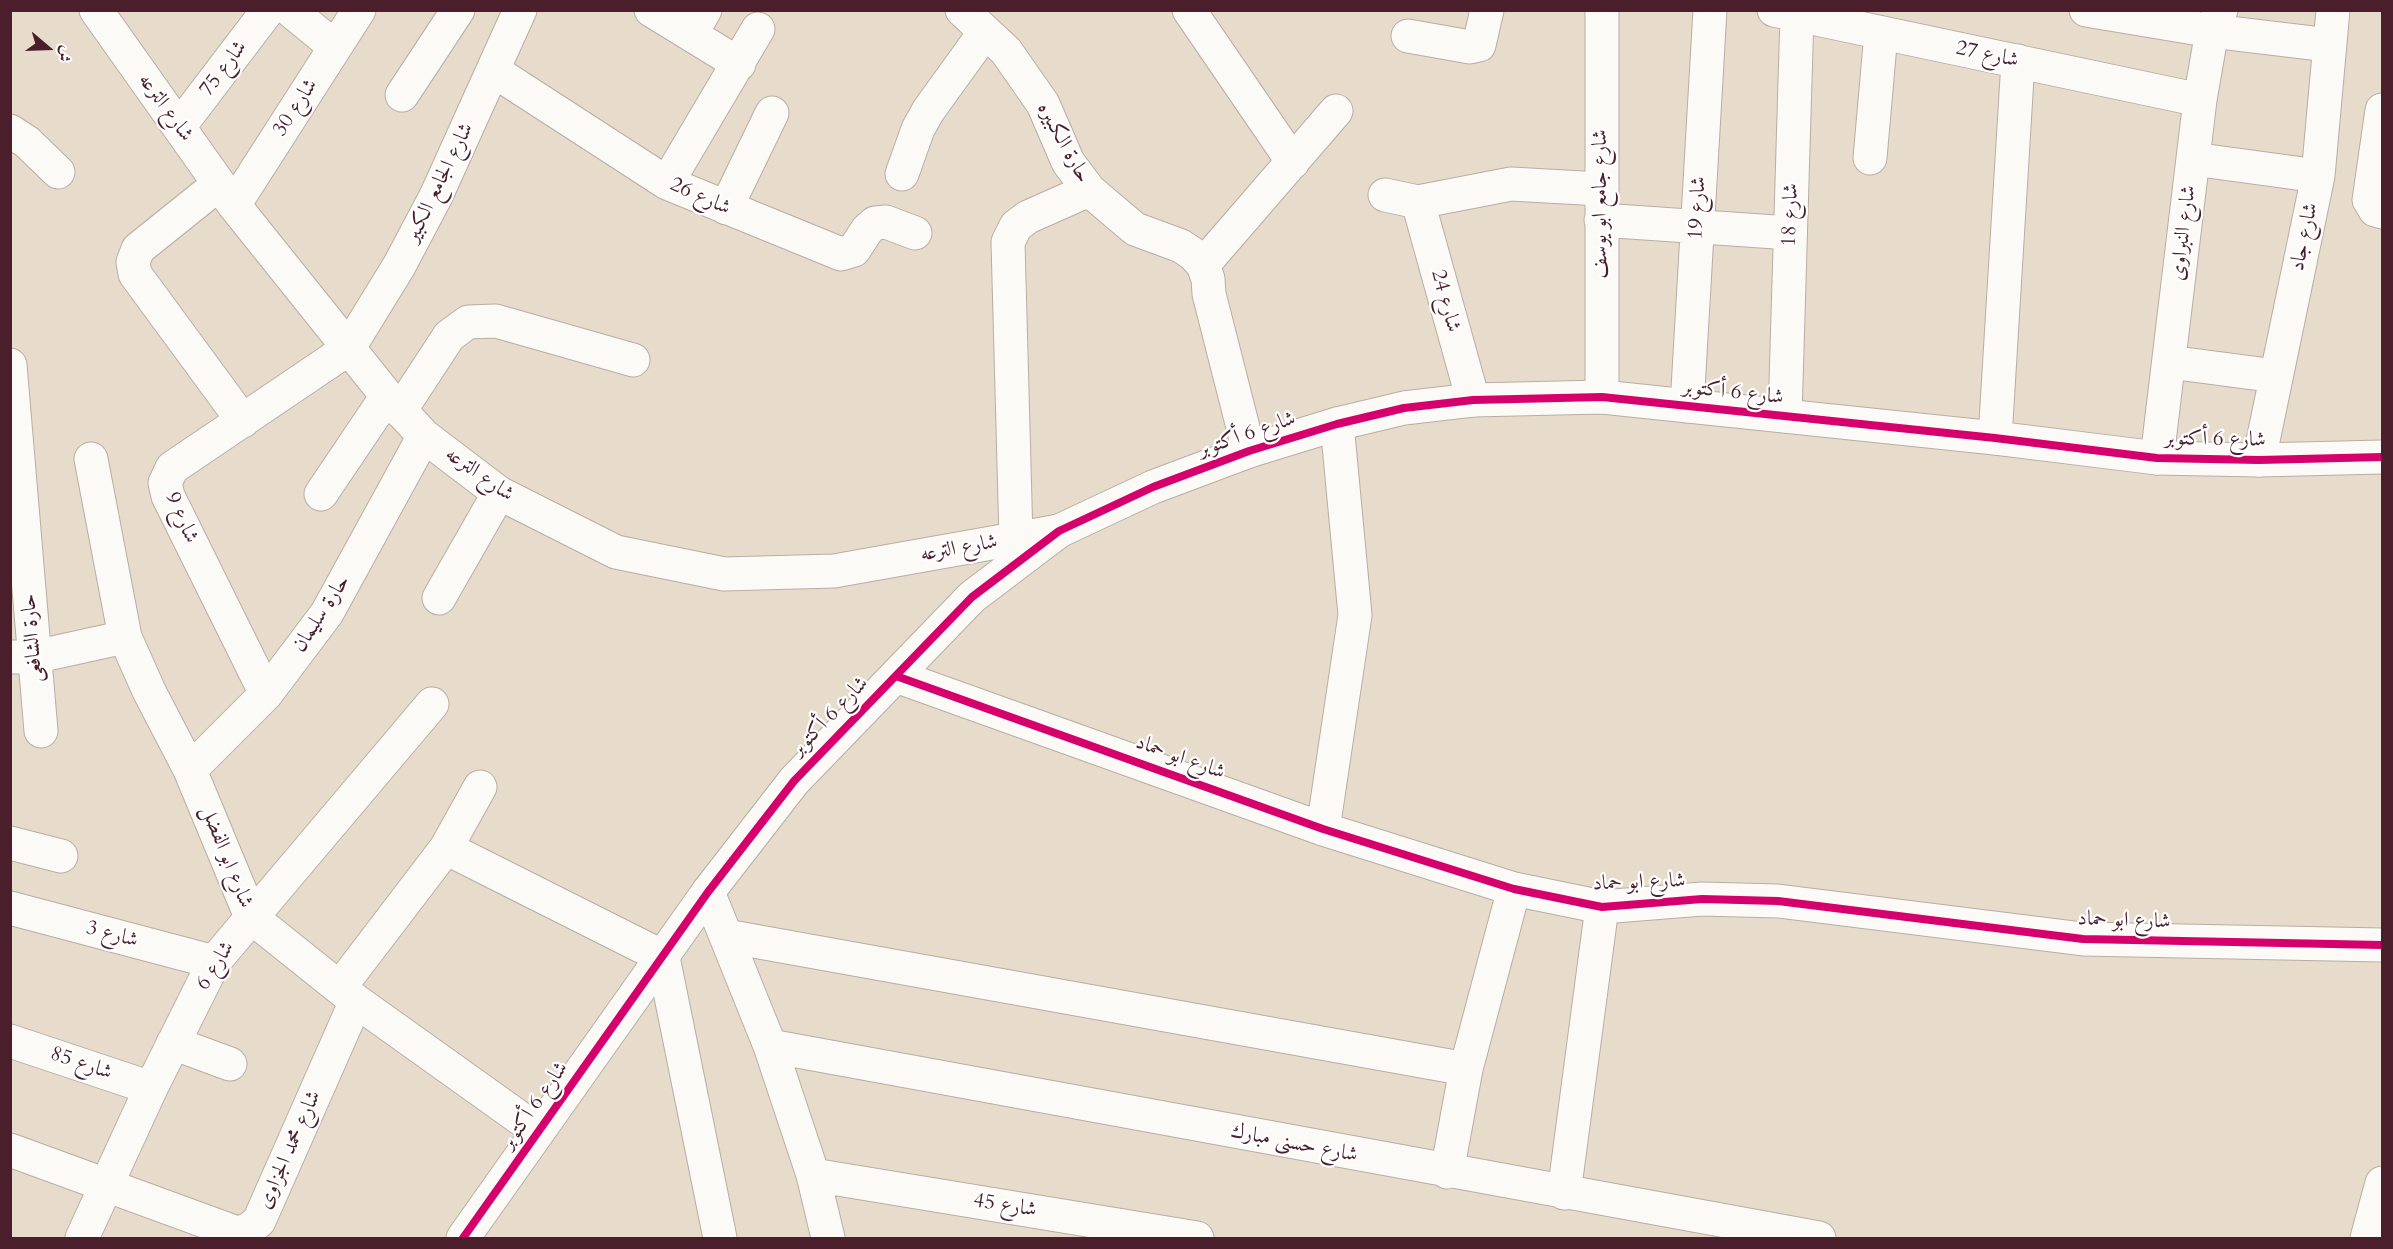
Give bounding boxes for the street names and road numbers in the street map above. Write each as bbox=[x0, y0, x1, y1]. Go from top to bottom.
street label: شارع 75 bbox=[195, 36, 253, 102]
street label: شارع 27 bbox=[1953, 36, 2021, 74]
street label: شارع الترعه bbox=[132, 69, 198, 147]
street label: شارع 30 bbox=[268, 74, 324, 142]
street label: حارة الكبيره bbox=[1031, 98, 1095, 188]
street label: شارع الجامع الكبير bbox=[400, 119, 480, 247]
street label: شارع جامع ابو يوسف bbox=[1588, 129, 1614, 279]
street label: شارع 26 bbox=[666, 173, 734, 221]
street label: شارع 19 bbox=[1684, 176, 1712, 240]
street label: شارع 18 bbox=[1777, 183, 1805, 247]
street label: شارع النبراوى bbox=[2166, 184, 2202, 282]
street label: شارع جاد bbox=[2285, 201, 2325, 273]
street label: شارع 24 bbox=[1425, 267, 1465, 335]
street label: شارع 6 أكتوبر bbox=[1681, 375, 1785, 411]
street label: شارع 6 أكتوبر bbox=[1195, 407, 1299, 463]
street label: شارع 6 أكتوبر bbox=[2164, 427, 2266, 453]
street label: شارع الترعه bbox=[440, 442, 518, 508]
street label: شارع 9 bbox=[159, 489, 203, 547]
street label: شارع الترعه bbox=[918, 530, 1000, 568]
street label: حارة سليمان bbox=[288, 571, 356, 657]
street label: حارة الشافعى bbox=[17, 593, 49, 683]
street label: شارع 6 أكتوبر bbox=[786, 672, 874, 762]
street label: شارع ابو حماد bbox=[1132, 730, 1228, 786]
street label: شارع ابو الفضل bbox=[194, 802, 258, 912]
street label: شارع ابو حماد bbox=[1592, 869, 1686, 897]
street label: شارع ابو حماد bbox=[2077, 907, 2171, 935]
street label: شارع 3 bbox=[83, 916, 141, 954]
street label: شارع 6 bbox=[191, 937, 241, 995]
street label: شارع 85 bbox=[47, 1042, 115, 1086]
street label: شارع 6 أكتوبر bbox=[496, 1057, 574, 1155]
street label: شارع محمد الجزاوى bbox=[253, 1087, 327, 1213]
street label: شارع حسنى مبارك bbox=[1228, 1119, 1360, 1169]
street label: شارع 45 bbox=[972, 1189, 1038, 1223]

